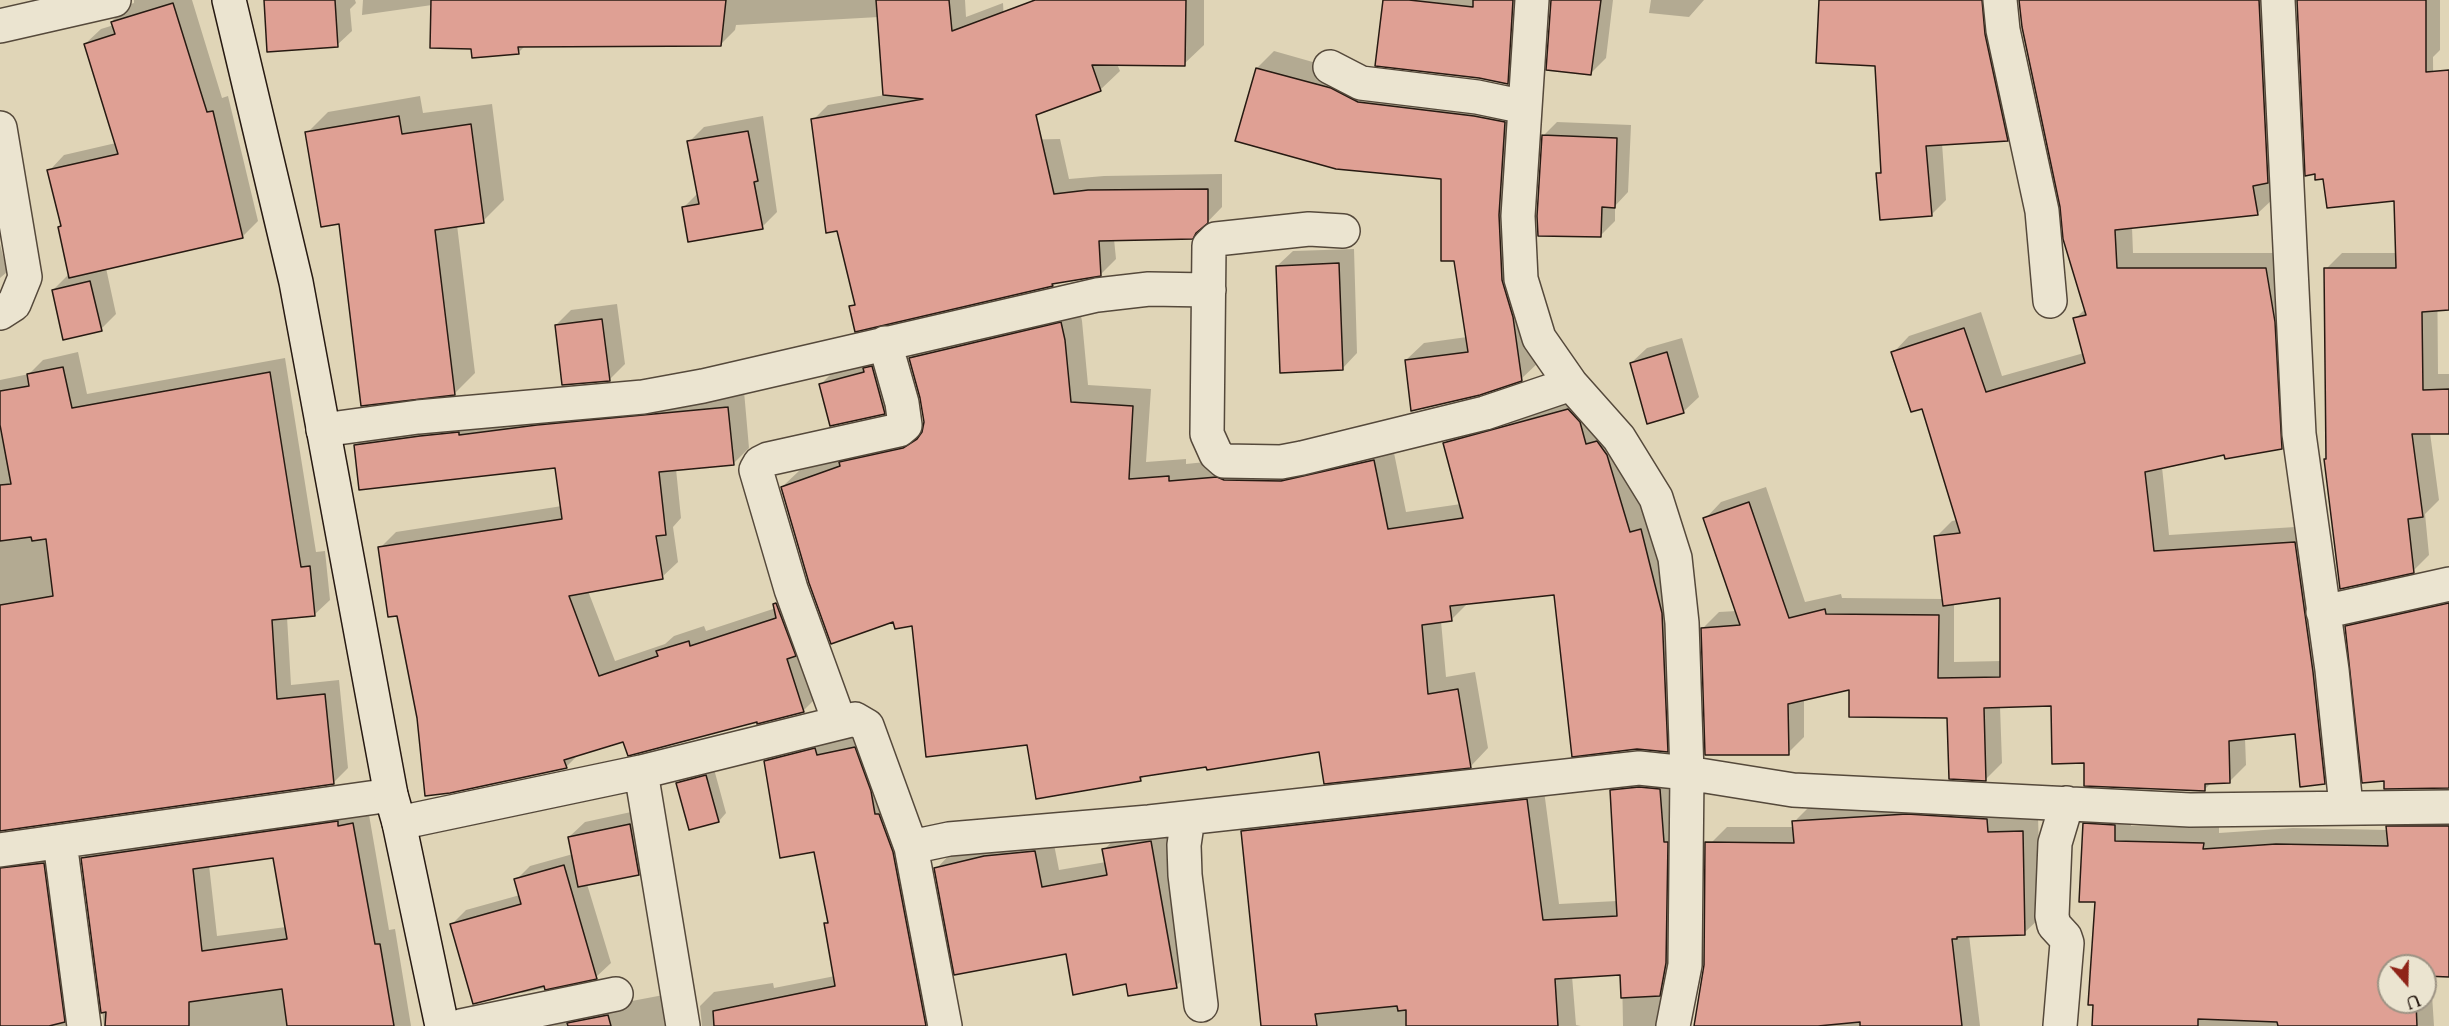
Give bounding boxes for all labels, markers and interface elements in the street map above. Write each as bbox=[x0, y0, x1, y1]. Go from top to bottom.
north arrow bbox=[2377, 954, 2437, 1014]
text: U bbox=[2403, 986, 2423, 1013]

